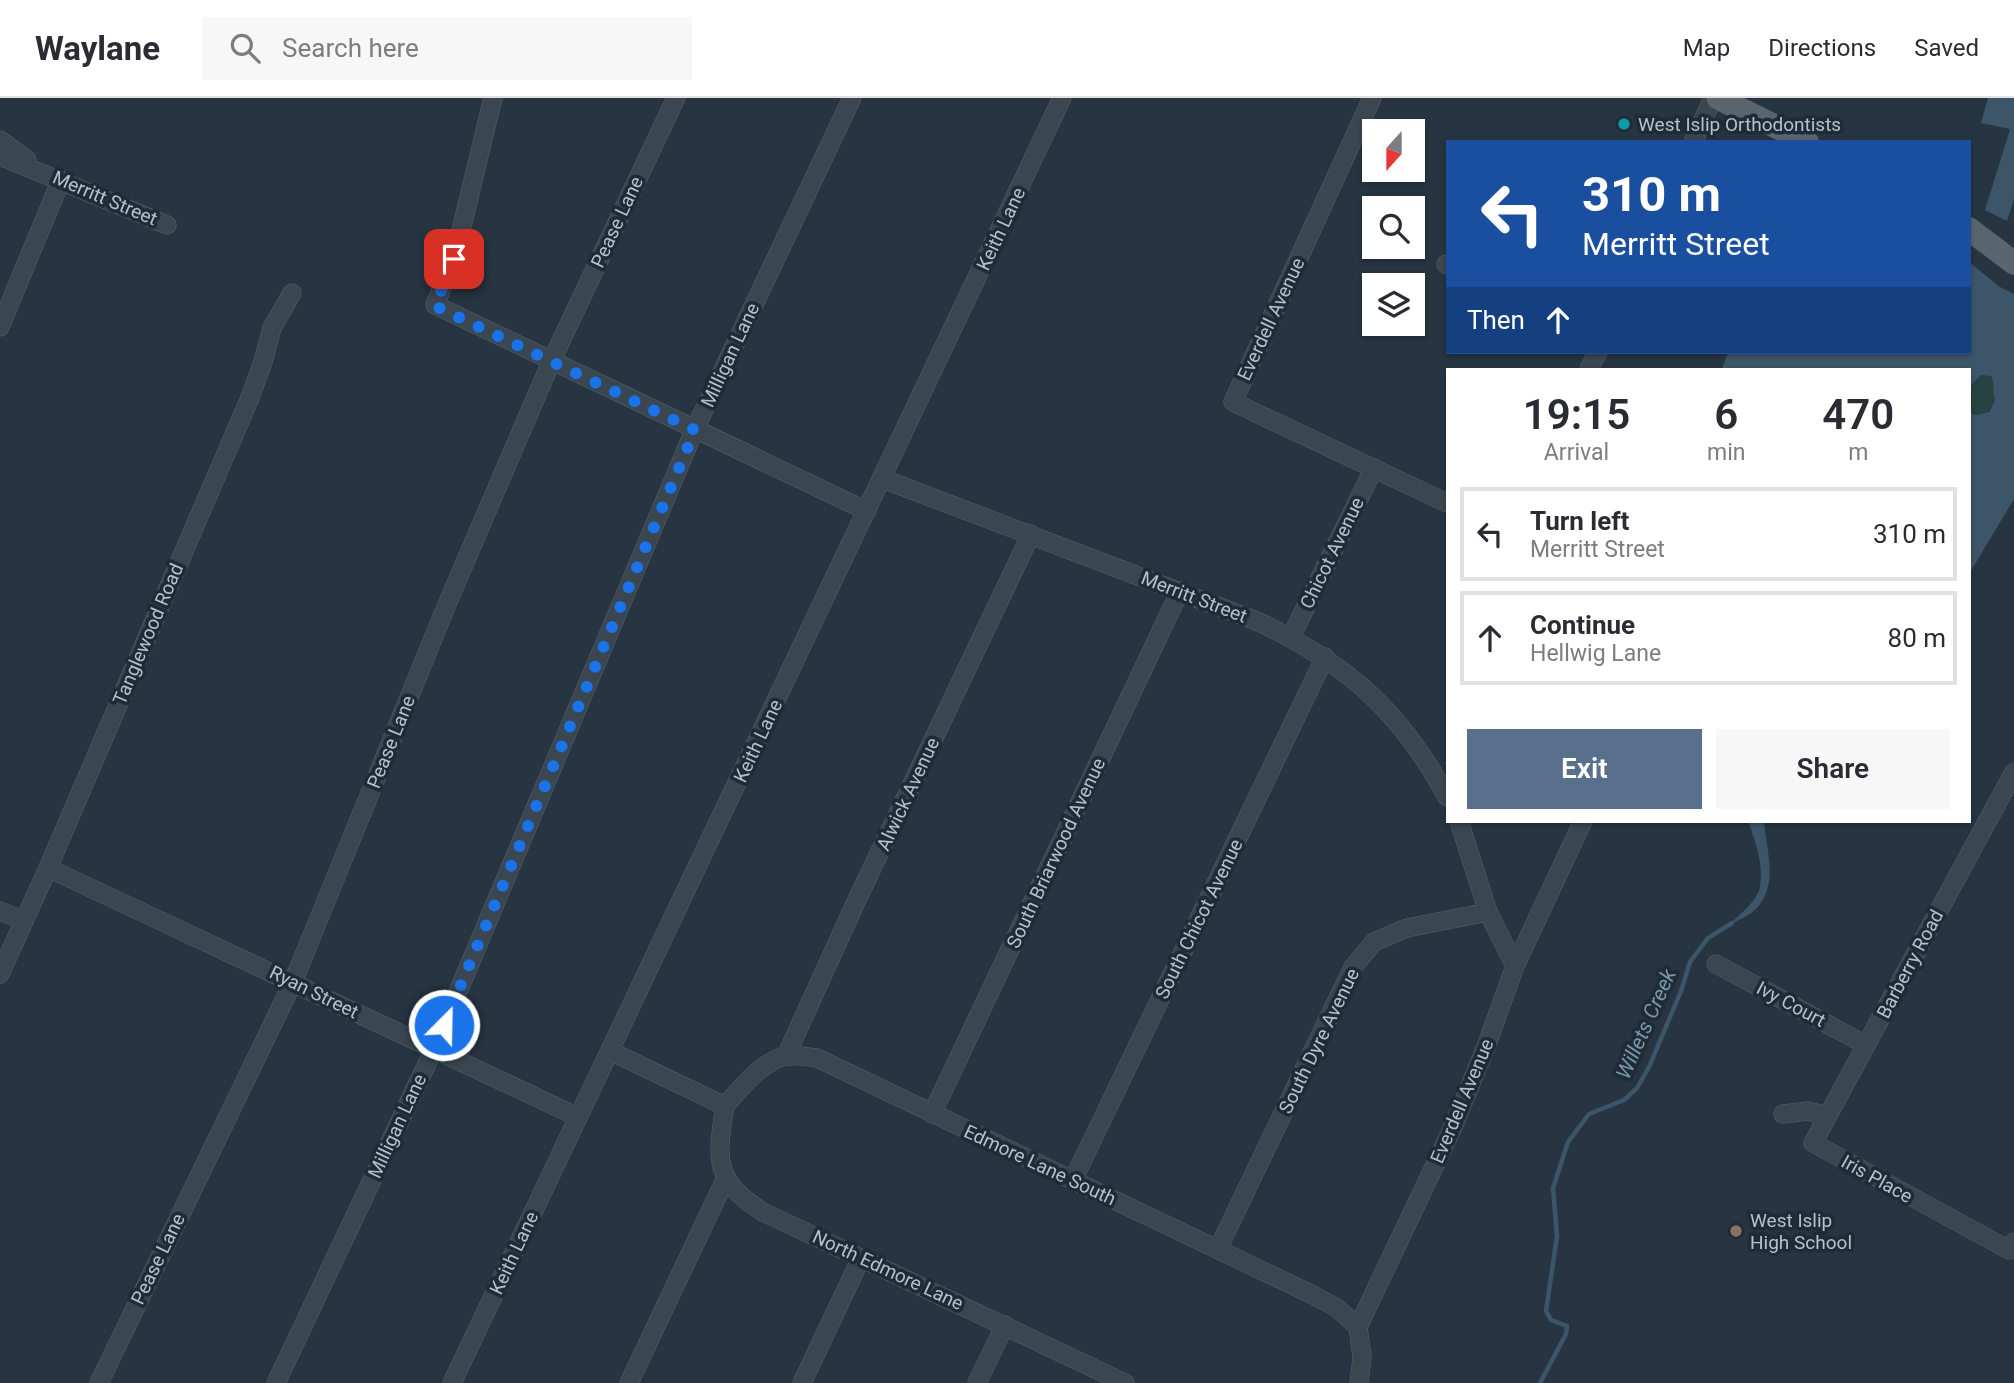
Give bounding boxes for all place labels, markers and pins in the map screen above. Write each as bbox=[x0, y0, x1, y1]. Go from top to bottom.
place label: West Islip Orthodontists bbox=[1638, 113, 1841, 136]
marker: West Islip Orthodontists bbox=[1616, 116, 1632, 132]
pin bbox=[424, 229, 484, 289]
place label: West Islip High School bbox=[1750, 1209, 1852, 1254]
marker: West Islip High School bbox=[1728, 1223, 1744, 1239]

